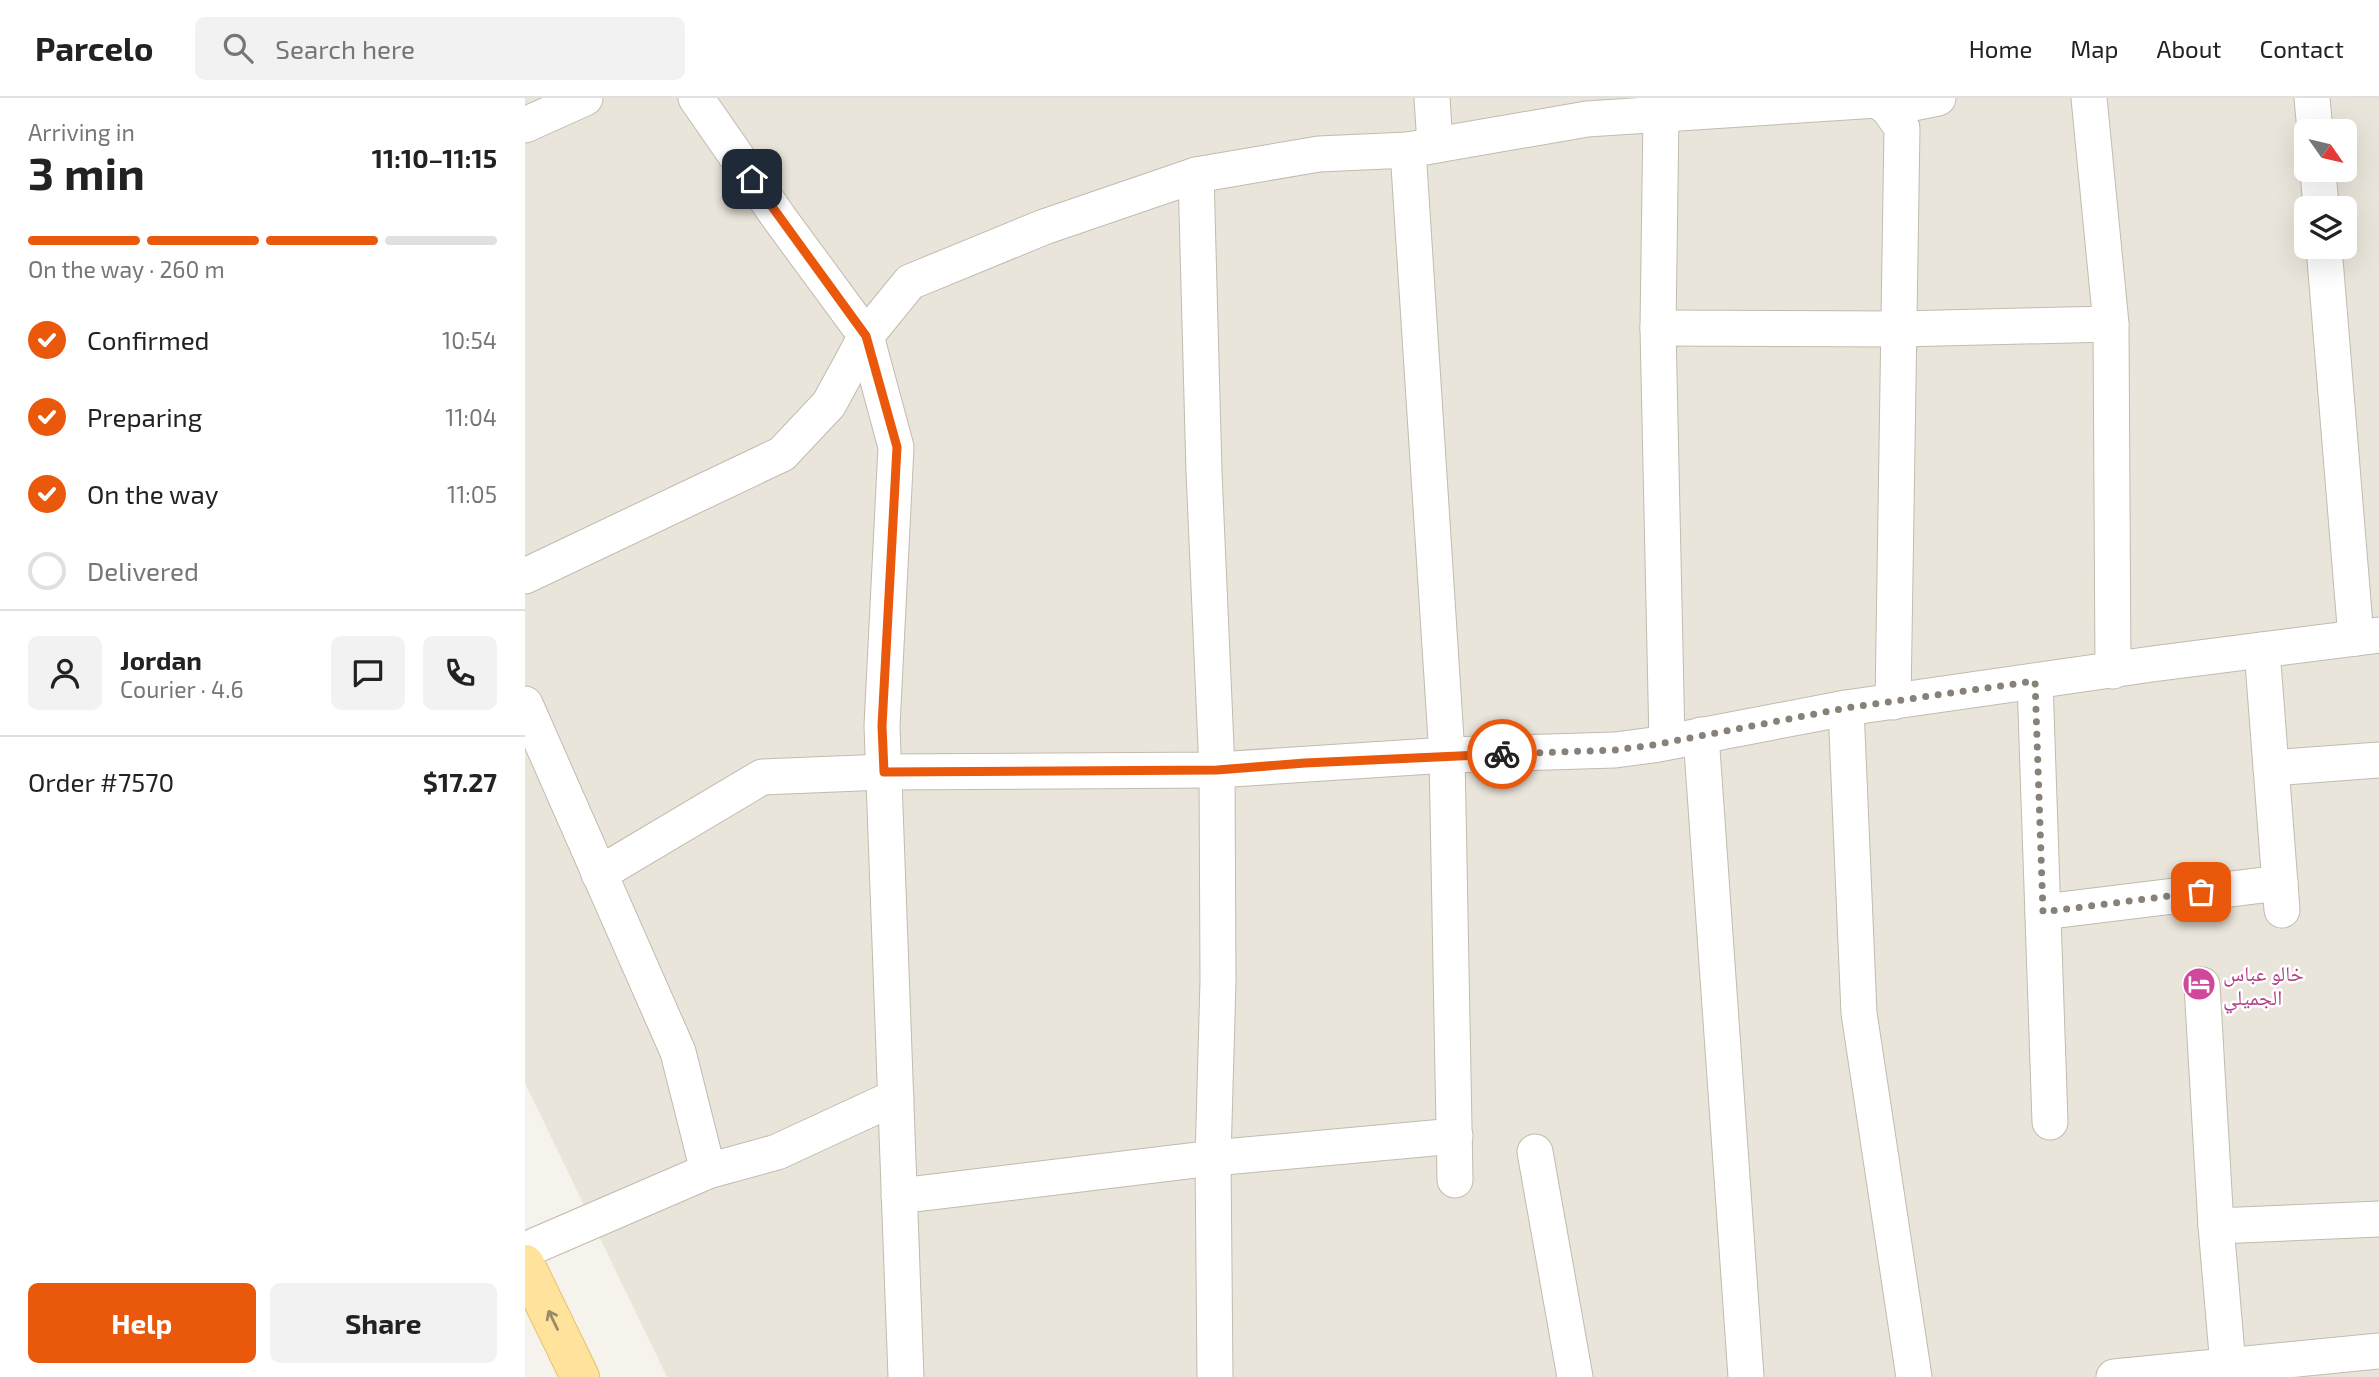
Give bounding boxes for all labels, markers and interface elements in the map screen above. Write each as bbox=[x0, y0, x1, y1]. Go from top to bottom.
search box bbox=[195, 17, 685, 80]
text: Parcelo bbox=[35, 28, 153, 68]
icon: search bbox=[219, 29, 257, 67]
text: Search here bbox=[275, 33, 415, 64]
text: Home bbox=[1969, 34, 2032, 63]
text: Map bbox=[2070, 34, 2118, 63]
text: About bbox=[2156, 34, 2222, 63]
text: Contact bbox=[2260, 34, 2344, 63]
text: Arriving in bbox=[28, 118, 135, 146]
north arrow bbox=[2294, 119, 2357, 182]
map controls bbox=[2294, 119, 2357, 259]
text: 11:10–11:15 bbox=[372, 142, 497, 173]
text: 3 min bbox=[28, 144, 145, 199]
pin bbox=[722, 149, 782, 209]
icon: home bbox=[733, 160, 771, 198]
button: layers bbox=[2294, 196, 2357, 259]
text: On the way · 260 m bbox=[28, 255, 225, 283]
icon: check bbox=[28, 321, 66, 359]
text: Confirmed bbox=[87, 324, 210, 355]
text: 10:54 bbox=[442, 326, 497, 354]
icon: check bbox=[28, 398, 66, 436]
text: Preparing bbox=[87, 401, 202, 432]
text: 11:04 bbox=[445, 403, 497, 431]
icon: check bbox=[28, 475, 66, 513]
text: On the way bbox=[87, 478, 218, 509]
text: 11:05 bbox=[447, 480, 497, 508]
text: Delivered bbox=[87, 555, 199, 586]
button: person bbox=[28, 636, 102, 710]
button: chat bbox=[331, 636, 405, 710]
button: phone bbox=[423, 636, 497, 710]
text: Jordan bbox=[120, 644, 202, 675]
text: Courier · 4.6 bbox=[120, 675, 244, 703]
courier bbox=[1467, 719, 1537, 789]
icon: bike bbox=[1483, 735, 1521, 773]
text: Order #7570 bbox=[28, 766, 174, 797]
text: $17.27 bbox=[423, 766, 497, 797]
pin bbox=[2171, 862, 2231, 922]
icon: bag bbox=[2182, 873, 2220, 911]
place label: خالو عباس الجميلي bbox=[2223, 960, 2304, 1014]
hotel icon: خالو عباس الجميلي bbox=[2180, 965, 2218, 1003]
button: Help bbox=[28, 1283, 256, 1363]
button: Share bbox=[270, 1283, 497, 1363]
one-way arrow bbox=[545, 1310, 559, 1331]

